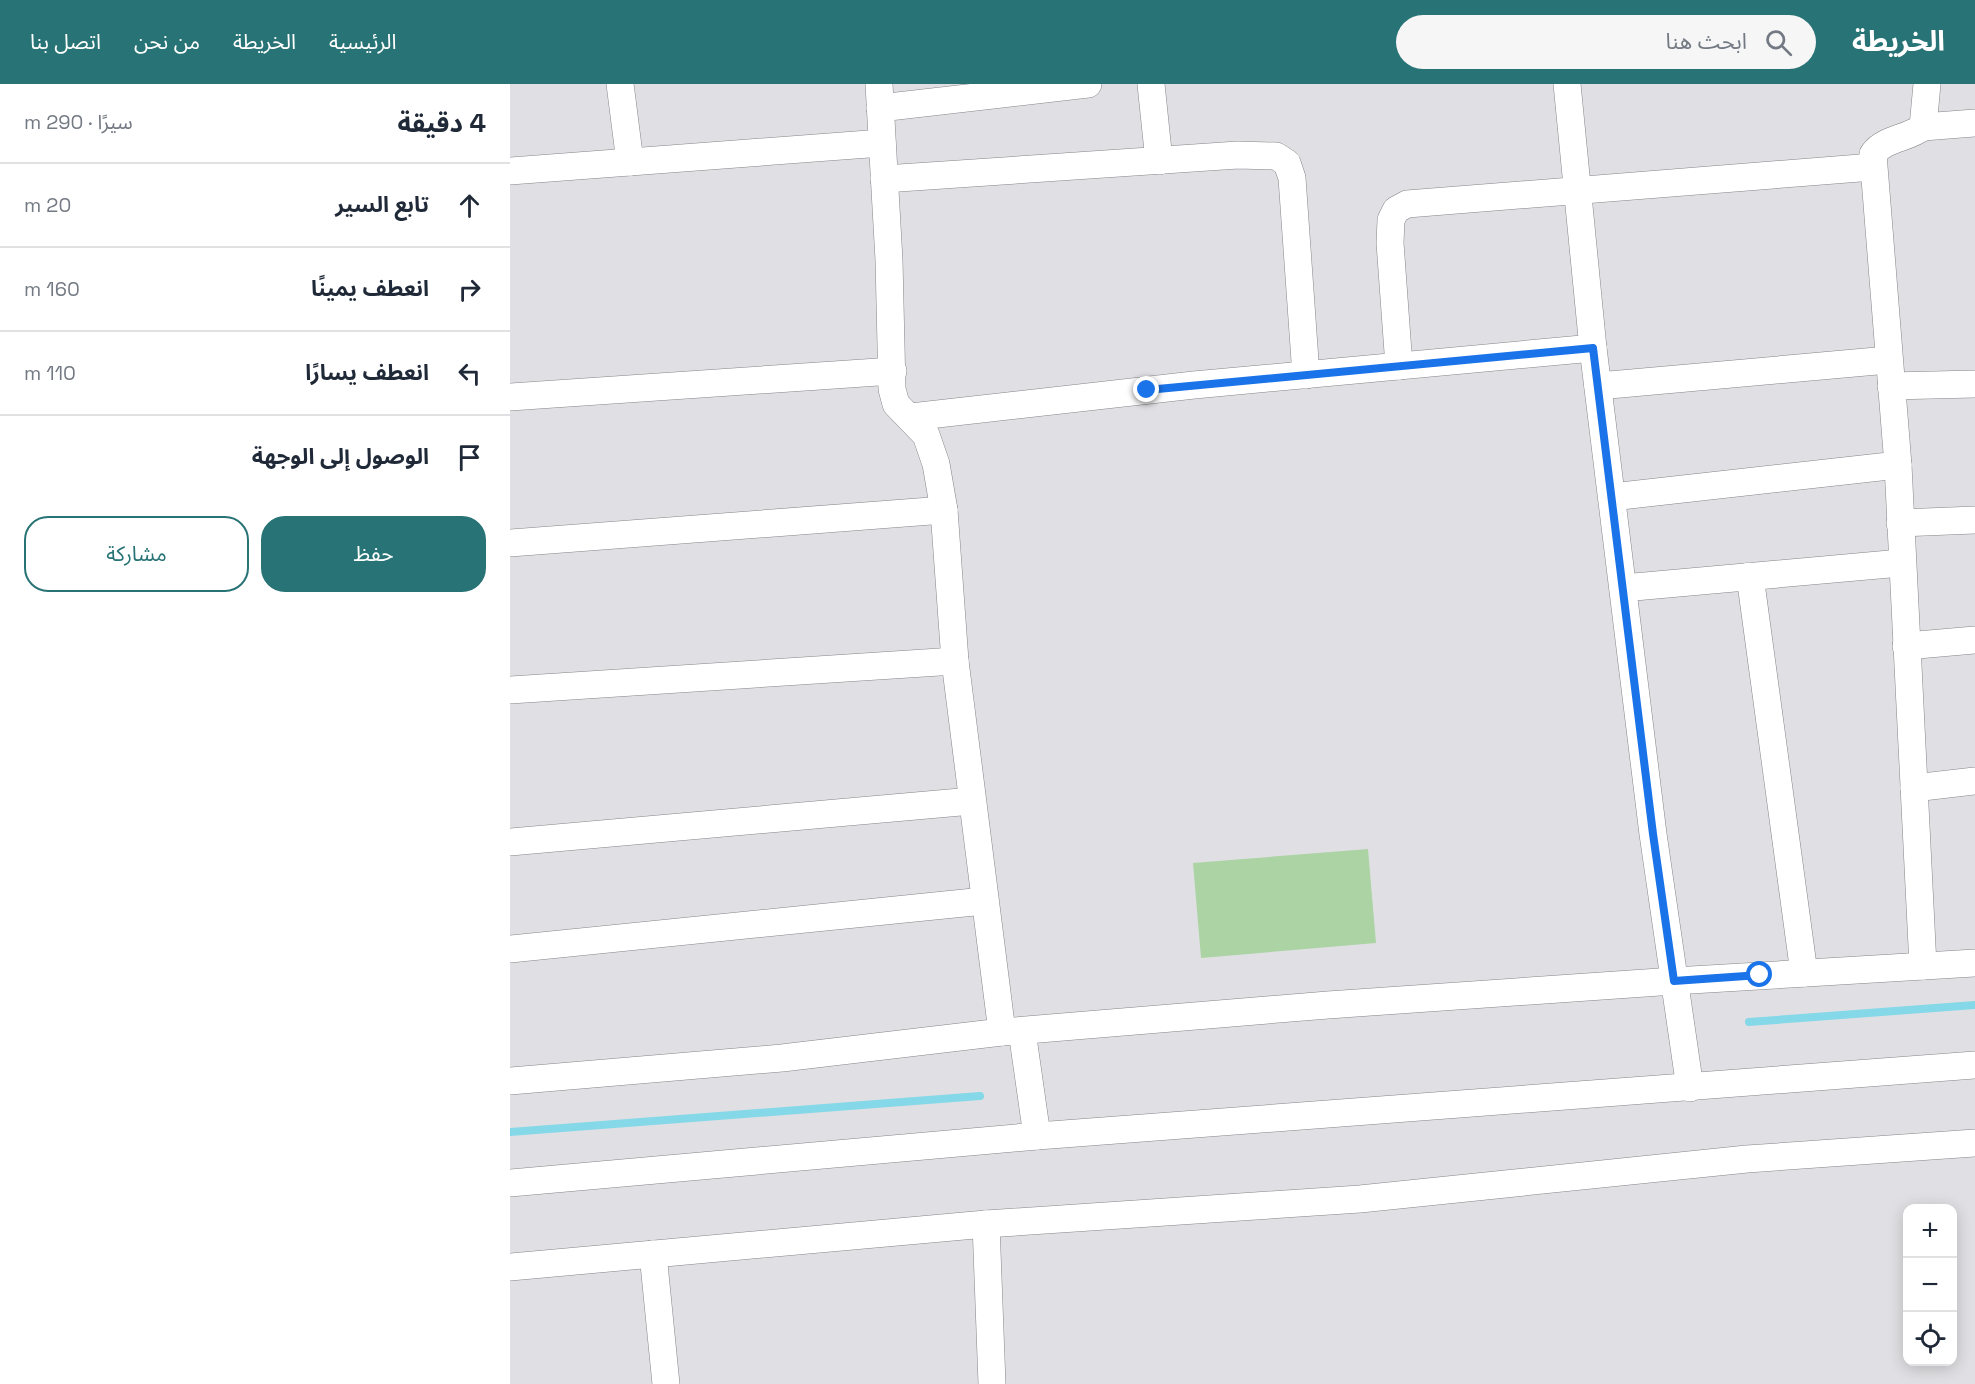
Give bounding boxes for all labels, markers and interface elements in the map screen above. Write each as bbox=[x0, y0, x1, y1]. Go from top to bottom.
search box bbox=[1396, 15, 1816, 69]
text: الخريطة bbox=[1852, 23, 1945, 59]
icon: search bbox=[1762, 26, 1795, 59]
text: ابحث هنا bbox=[1666, 27, 1747, 55]
text: اتصل بنا bbox=[30, 28, 101, 55]
text: من نحن bbox=[134, 28, 200, 55]
text: الخريطة bbox=[233, 28, 296, 55]
text: الرئيسية bbox=[329, 28, 396, 55]
text: 4 دقيقة bbox=[397, 106, 486, 140]
text: سيرًا · 290 m bbox=[24, 109, 133, 135]
icon: ahead bbox=[453, 189, 486, 222]
text: تابع السير bbox=[335, 190, 429, 218]
text: 20 m bbox=[24, 192, 71, 218]
icon: right bbox=[453, 273, 486, 306]
text: انعطف يمينًا bbox=[311, 274, 429, 302]
text: 160 m bbox=[24, 276, 80, 302]
icon: left bbox=[453, 357, 486, 390]
text: انعطف يسارًا bbox=[305, 358, 429, 386]
text: 110 m bbox=[24, 360, 76, 386]
route end bbox=[1133, 376, 1159, 402]
icon: arrive bbox=[453, 441, 486, 474]
text: الوصول إلى الوجهة bbox=[252, 442, 429, 470]
button: مشاركة bbox=[24, 516, 249, 592]
button: حفظ bbox=[261, 516, 486, 592]
route start bbox=[1746, 961, 1772, 987]
map controls bbox=[1903, 1204, 1957, 1366]
button: + bbox=[1903, 1204, 1957, 1258]
button: − bbox=[1903, 1258, 1957, 1312]
button: locate bbox=[1903, 1312, 1957, 1366]

